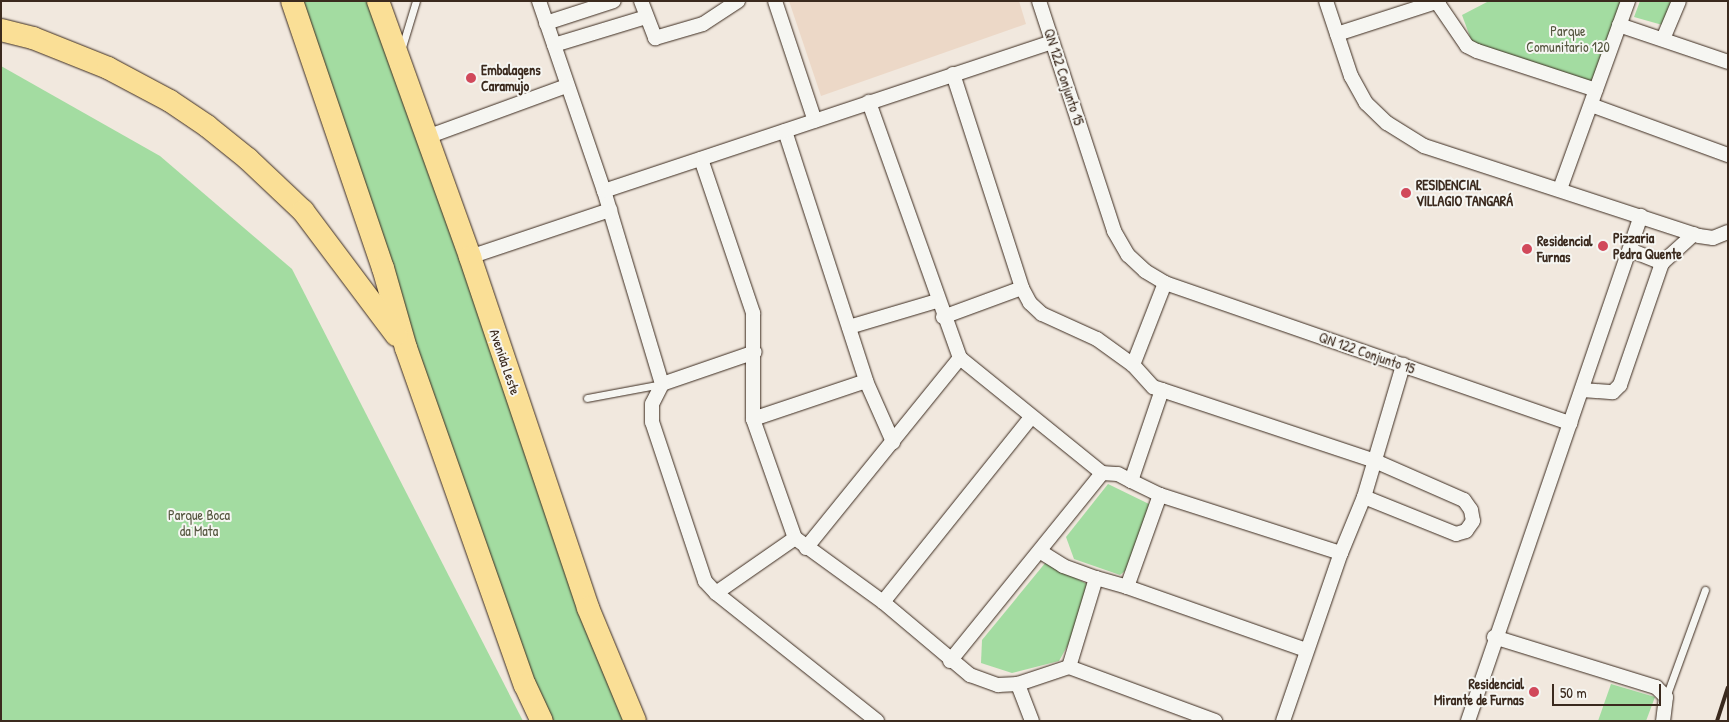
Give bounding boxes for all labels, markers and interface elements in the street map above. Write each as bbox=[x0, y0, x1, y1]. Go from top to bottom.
park label: Parque Comunitario 120 bbox=[1526, 23, 1610, 56]
street label: QN 122 Conjunto 15 bbox=[1040, 26, 1088, 128]
place label: Embalagens Caramujo bbox=[481, 62, 541, 94]
marker: Embalagens Caramujo bbox=[465, 72, 477, 84]
place label: RESIDENCIAL VILLAGIO TANGARÁ bbox=[1416, 177, 1513, 210]
marker: RESIDENCIAL VILLAGIO TANGARÁ bbox=[1400, 187, 1412, 199]
place label: Pizzaria Pedra Quente bbox=[1613, 230, 1682, 262]
place label: Residencial Furnas bbox=[1537, 233, 1593, 266]
marker: Pizzaria Pedra Quente bbox=[1597, 240, 1609, 252]
marker: Residencial Furnas bbox=[1521, 243, 1533, 255]
street label: Avenida Leste bbox=[486, 327, 524, 397]
street label: QN 122 Conjunto 15 bbox=[1317, 329, 1417, 377]
park label: Parque Boca da Mata bbox=[168, 507, 230, 540]
scale bar bbox=[1554, 674, 1663, 706]
place label: Residencial Mirante de Furnas bbox=[1434, 676, 1524, 709]
text: 50 m bbox=[1560, 682, 1587, 703]
marker: Residencial Mirante de Furnas bbox=[1528, 686, 1540, 698]

